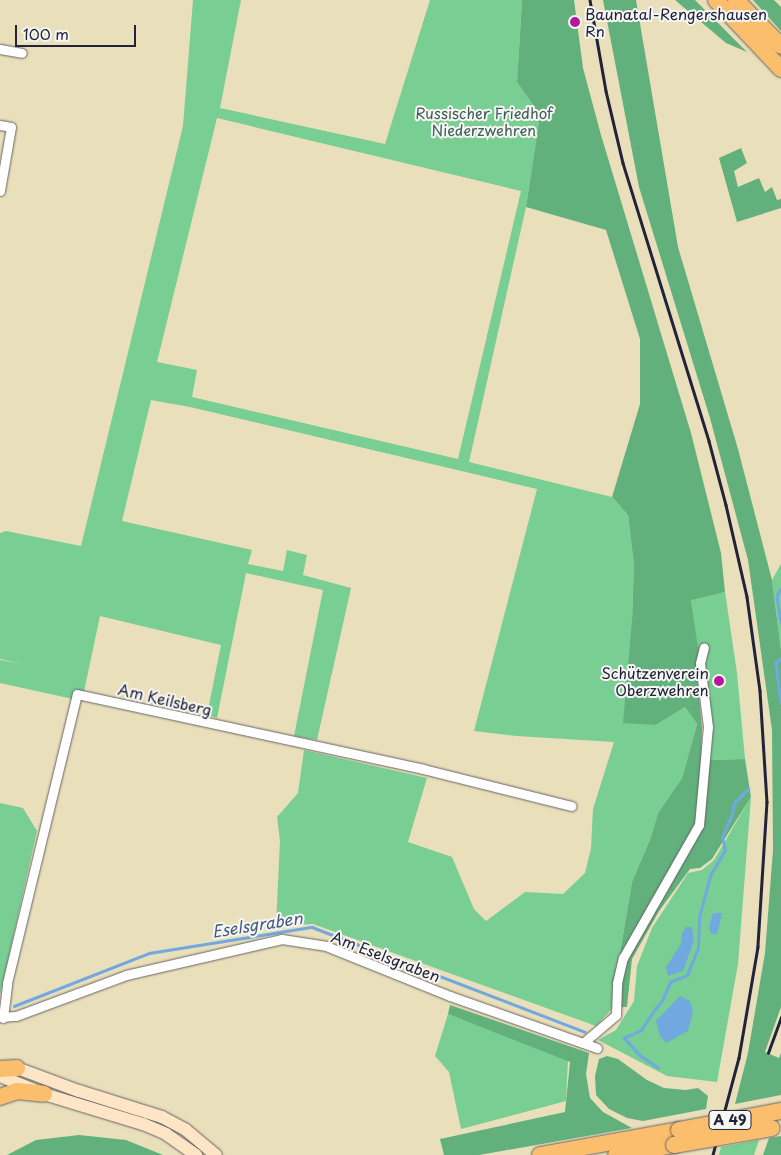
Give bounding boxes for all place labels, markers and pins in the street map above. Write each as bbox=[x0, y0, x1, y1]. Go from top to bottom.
place label: Baunatal-Rengershausen Rn bbox=[585, 4, 767, 39]
marker: Baunatal-Rengershausen Rn bbox=[569, 16, 581, 28]
place label: Schützenverein Oberzwehren bbox=[601, 663, 709, 698]
marker: Schützenverein Oberzwehren bbox=[713, 675, 725, 687]

